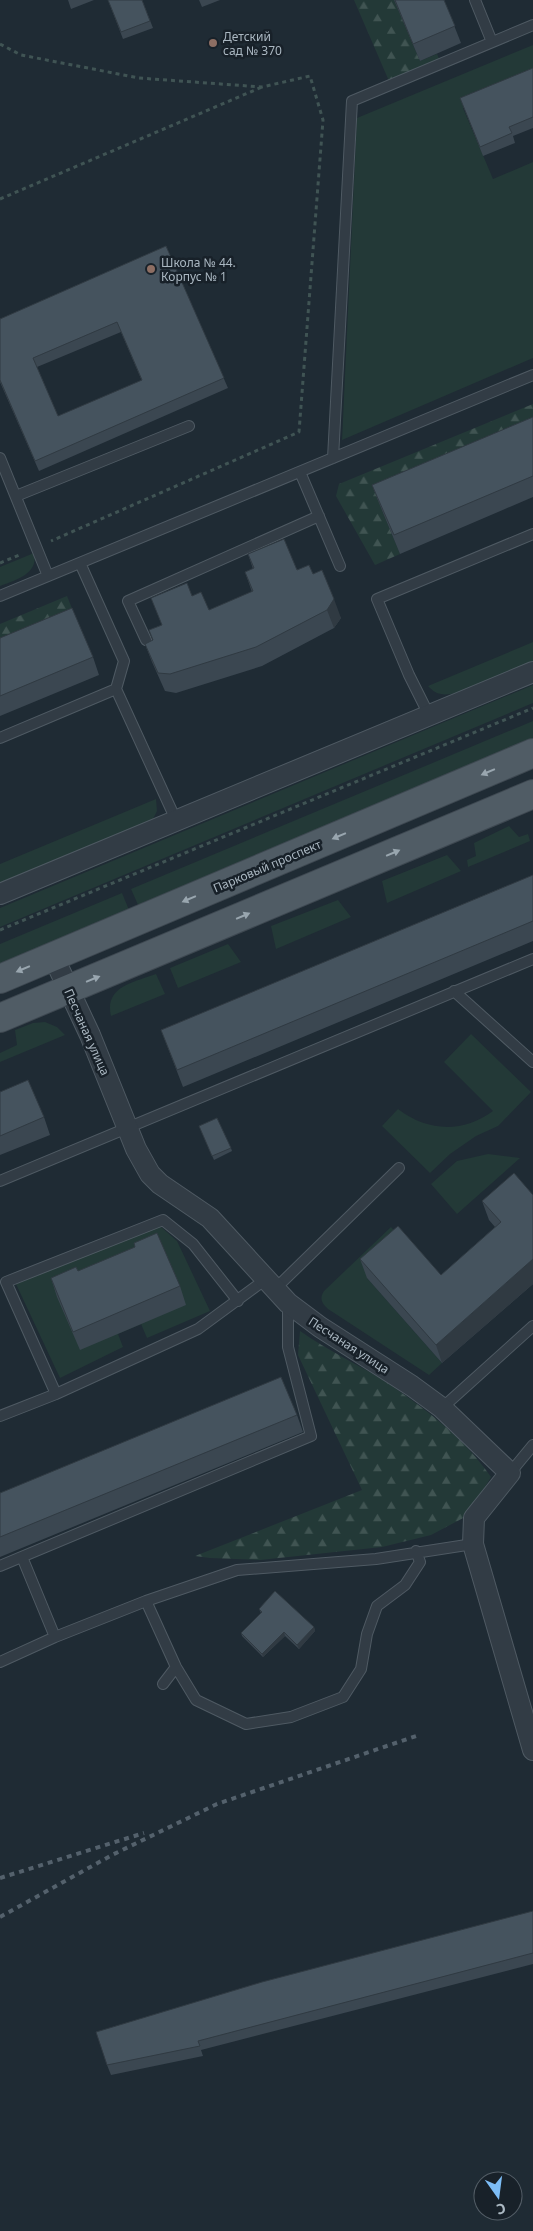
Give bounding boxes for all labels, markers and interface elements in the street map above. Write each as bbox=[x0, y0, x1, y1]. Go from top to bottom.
place label: Детский сад № 370 bbox=[223, 28, 282, 59]
marker: Детский сад № 370 bbox=[207, 37, 219, 49]
place label: Школа № 44. Корпус № 1 bbox=[161, 254, 236, 285]
marker: Школа № 44. Корпус № 1 bbox=[145, 263, 157, 275]
one-way arrow bbox=[481, 769, 495, 777]
one-way arrow bbox=[331, 832, 346, 840]
street label: Парковый проспект bbox=[210, 835, 324, 896]
one-way arrow bbox=[386, 849, 400, 857]
one-way arrow bbox=[182, 896, 196, 904]
one-way arrow bbox=[236, 912, 251, 920]
one-way arrow bbox=[16, 966, 30, 974]
one-way arrow bbox=[86, 974, 100, 982]
street label: Песчаная улица bbox=[60, 986, 114, 1078]
street label: Песчаная улица bbox=[305, 1312, 393, 1378]
north arrow bbox=[473, 2171, 523, 2221]
text: С bbox=[495, 2199, 508, 2219]

